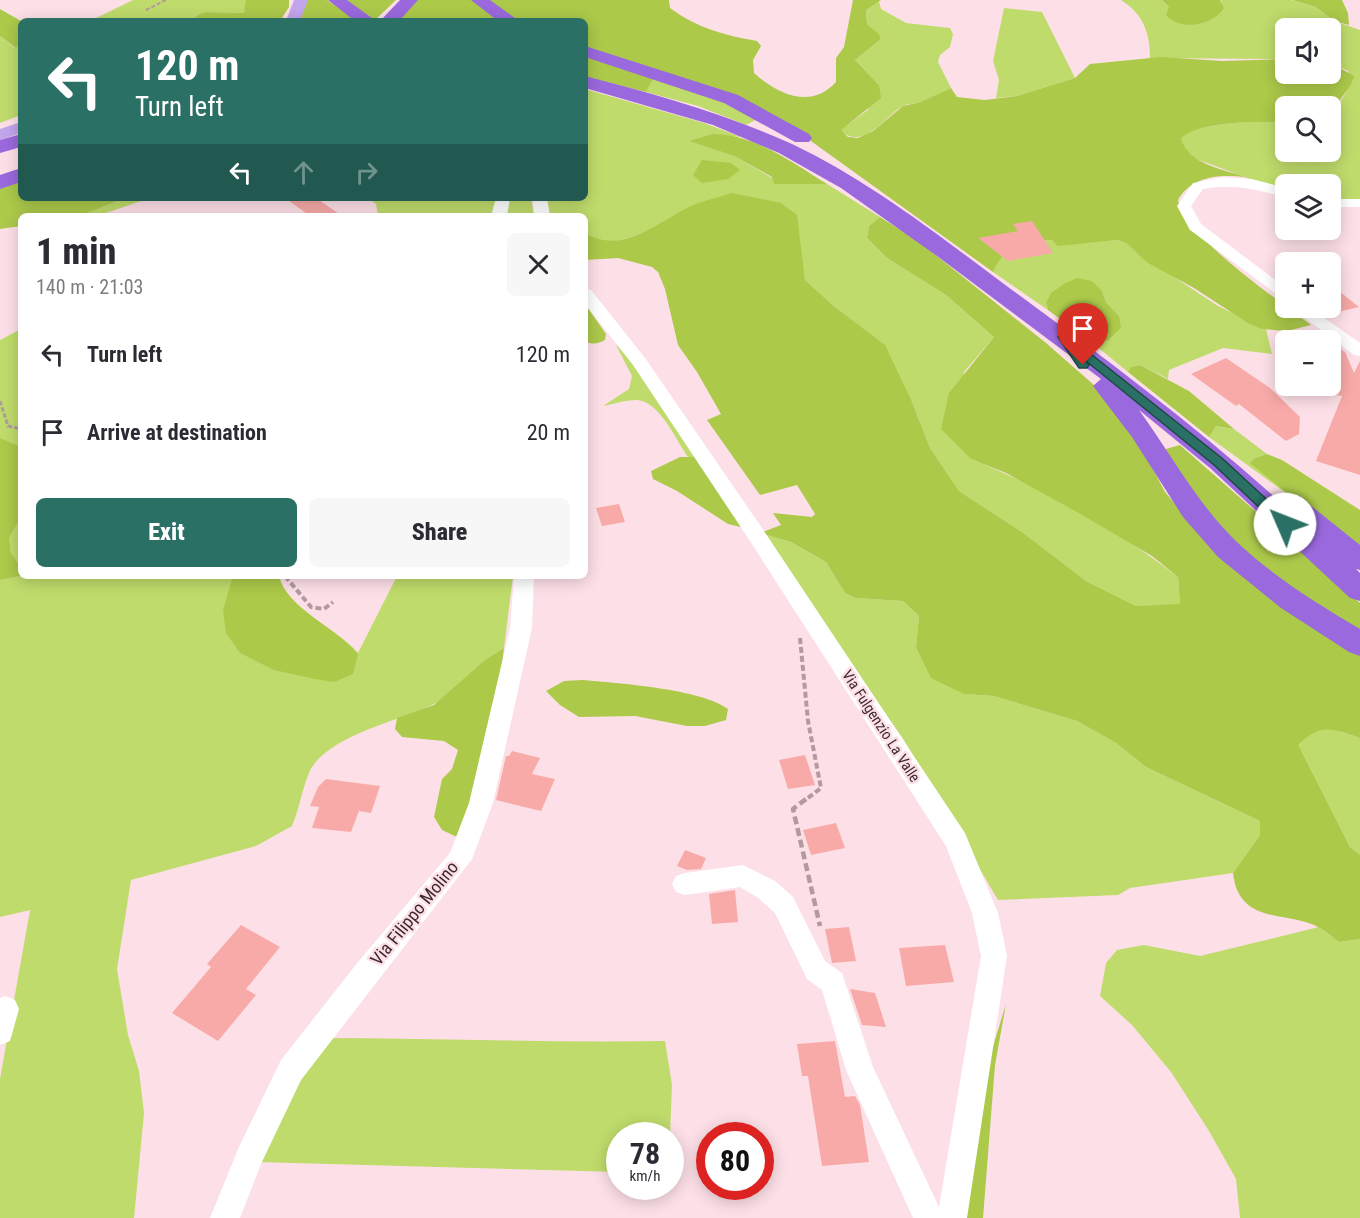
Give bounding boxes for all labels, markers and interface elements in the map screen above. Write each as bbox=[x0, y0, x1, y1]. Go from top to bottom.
map controls bbox=[1275, 18, 1341, 396]
button: sound bbox=[1275, 18, 1341, 84]
text: 120 m bbox=[135, 41, 240, 90]
icon: left bbox=[36, 42, 114, 120]
text: Turn left bbox=[135, 91, 224, 123]
button: search bbox=[1275, 96, 1341, 162]
icon: left bbox=[224, 156, 257, 189]
icon: ahead bbox=[287, 156, 320, 189]
icon: right bbox=[350, 156, 383, 189]
button: layers bbox=[1275, 174, 1341, 240]
text: 1 min bbox=[36, 231, 116, 273]
button: close bbox=[507, 233, 570, 296]
button: + bbox=[1275, 252, 1341, 318]
text: 140 m · 21:03 bbox=[36, 275, 143, 299]
pin bbox=[1057, 303, 1108, 365]
icon: arrive bbox=[1066, 312, 1099, 345]
button: − bbox=[1275, 330, 1341, 396]
icon: left bbox=[36, 338, 69, 371]
text: Turn left bbox=[87, 342, 162, 367]
text: 120 m bbox=[516, 342, 570, 367]
icon: arrive bbox=[36, 416, 69, 449]
text: Arrive at destination bbox=[87, 420, 267, 445]
text: 20 m bbox=[527, 420, 570, 445]
position arrow bbox=[1253, 492, 1317, 556]
button: Exit bbox=[36, 498, 297, 567]
button: Share bbox=[309, 498, 570, 567]
street label: Via Fulgenzio La Valle bbox=[838, 667, 924, 785]
street label: Via Filippo Molino bbox=[366, 857, 462, 969]
speed limit sign: 80 bbox=[696, 1122, 774, 1200]
text: 78 bbox=[630, 1136, 660, 1171]
text: km/h bbox=[630, 1167, 660, 1185]

